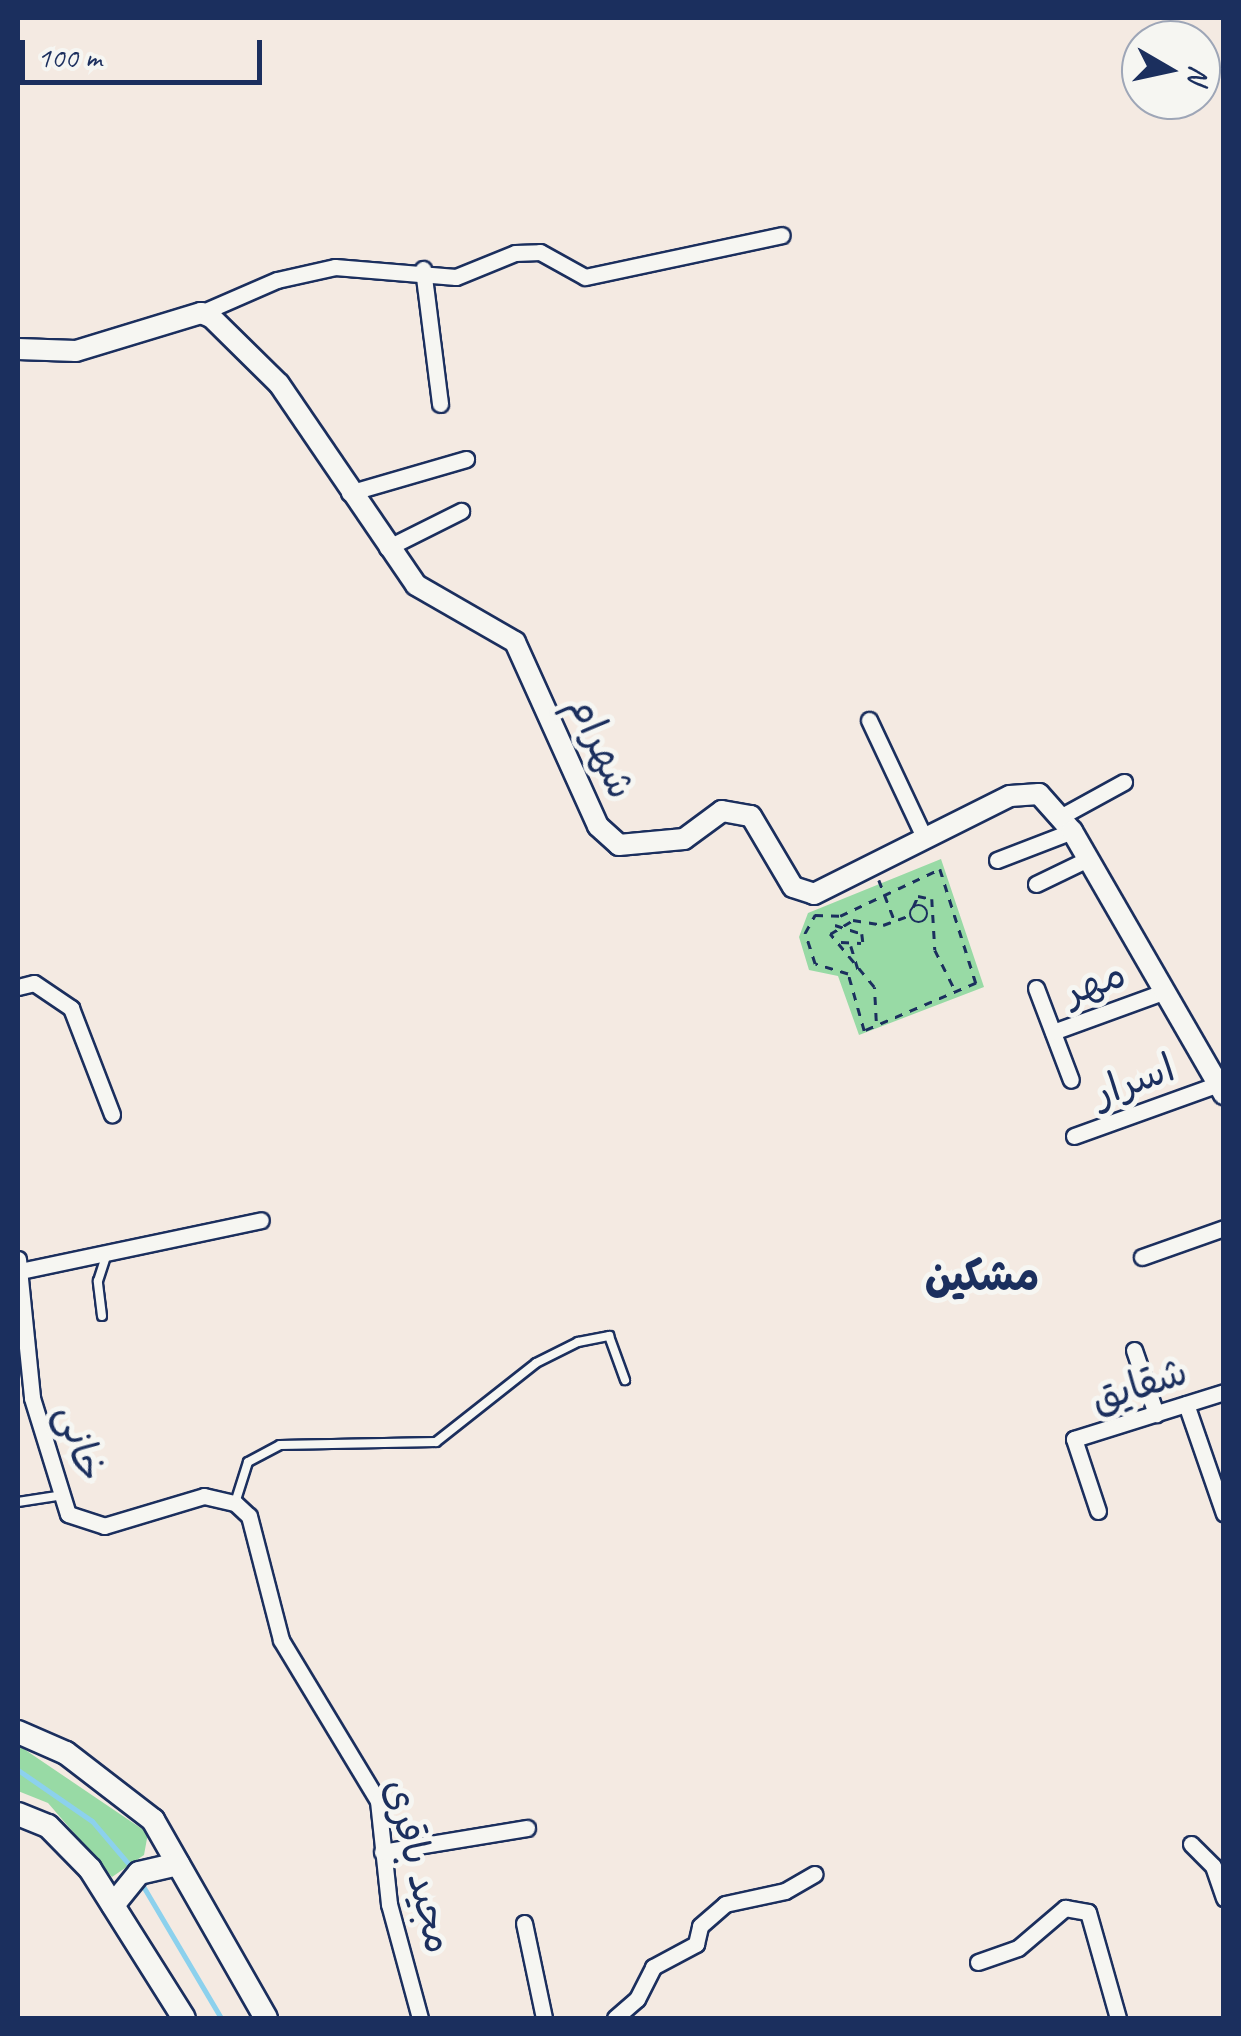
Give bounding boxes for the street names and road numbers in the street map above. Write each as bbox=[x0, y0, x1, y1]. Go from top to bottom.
street label: شهرام bbox=[558, 688, 646, 806]
street label: مهر bbox=[1058, 949, 1132, 1015]
street label: اسرار bbox=[1087, 1043, 1181, 1117]
street label: شقایق bbox=[1085, 1347, 1193, 1423]
street label: خانی bbox=[47, 1399, 115, 1487]
street label: مجید باقری bbox=[374, 1774, 464, 1958]

